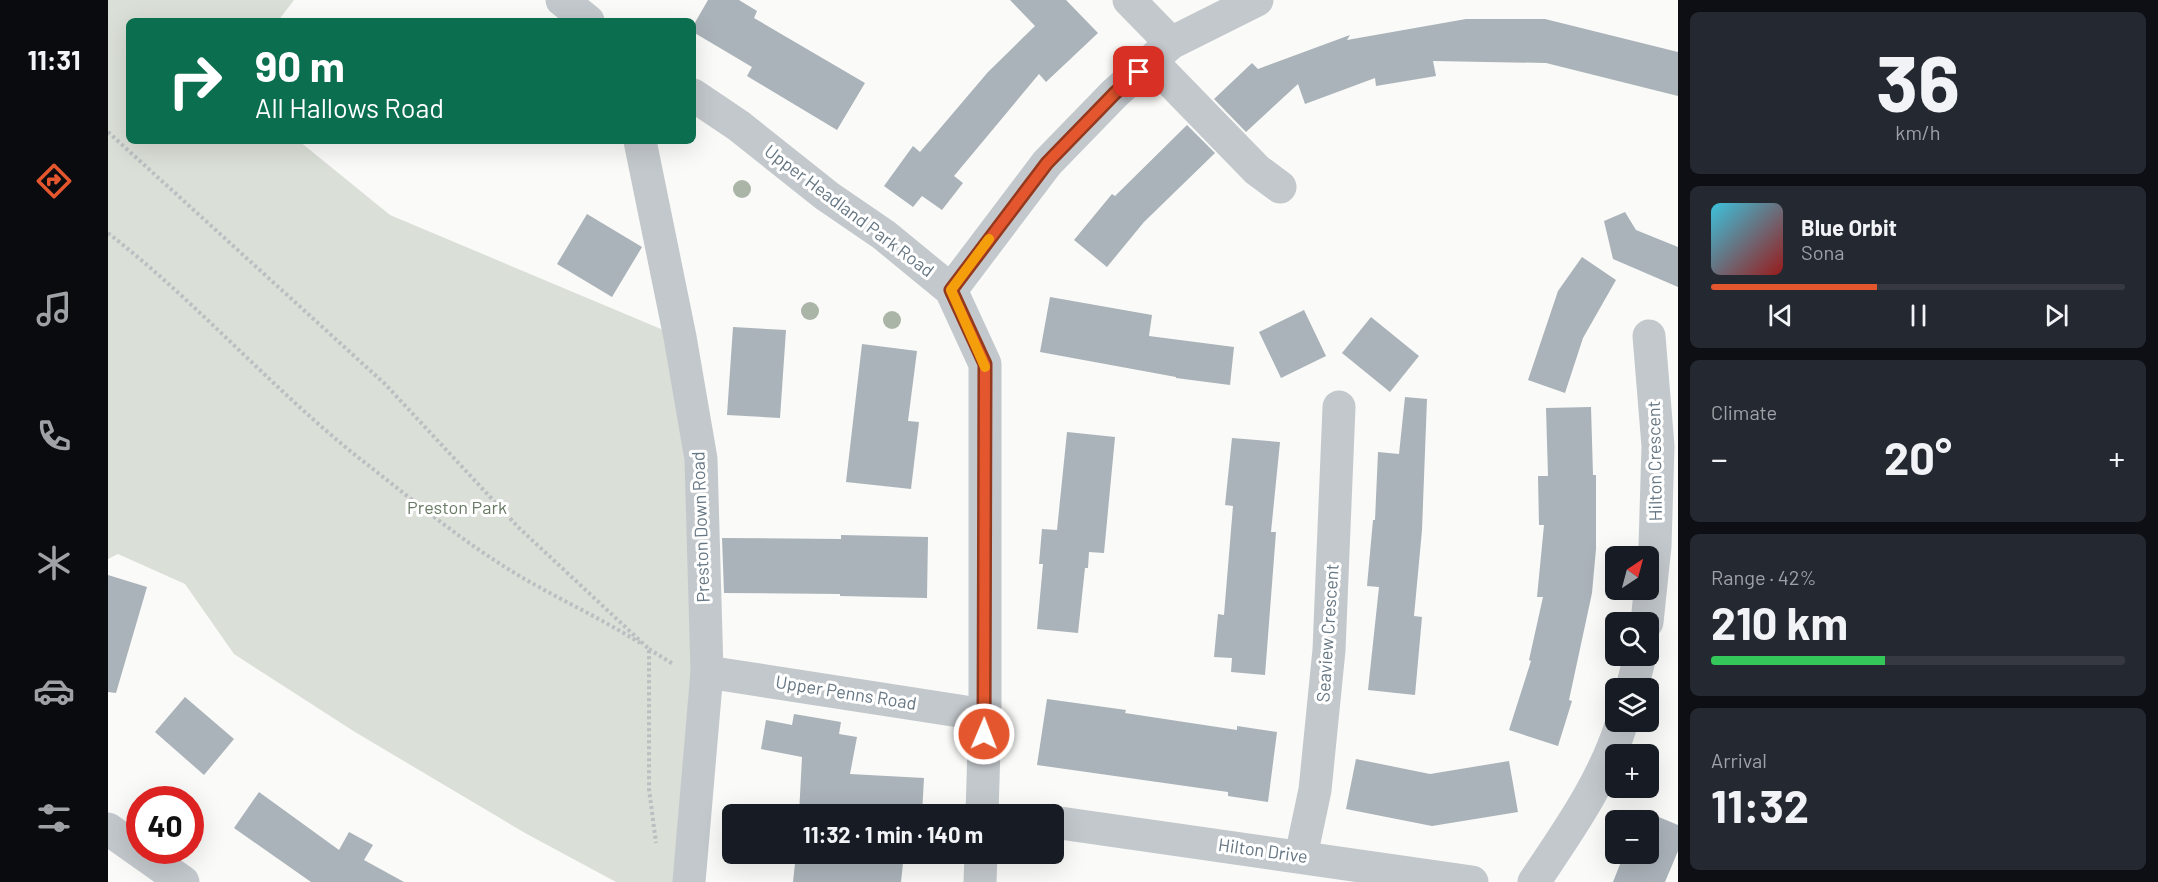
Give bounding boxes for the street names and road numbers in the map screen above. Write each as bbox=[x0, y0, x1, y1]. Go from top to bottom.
street label: Upper Headland Park Road bbox=[760, 139, 939, 281]
street label: Hilton Crescent bbox=[1642, 401, 1666, 521]
street label: Preston Down Road bbox=[686, 451, 714, 603]
street label: Seaview Crescent bbox=[1311, 563, 1343, 703]
street label: Upper Penns Road bbox=[774, 670, 918, 714]
street label: Hilton Drive bbox=[1217, 833, 1309, 867]

